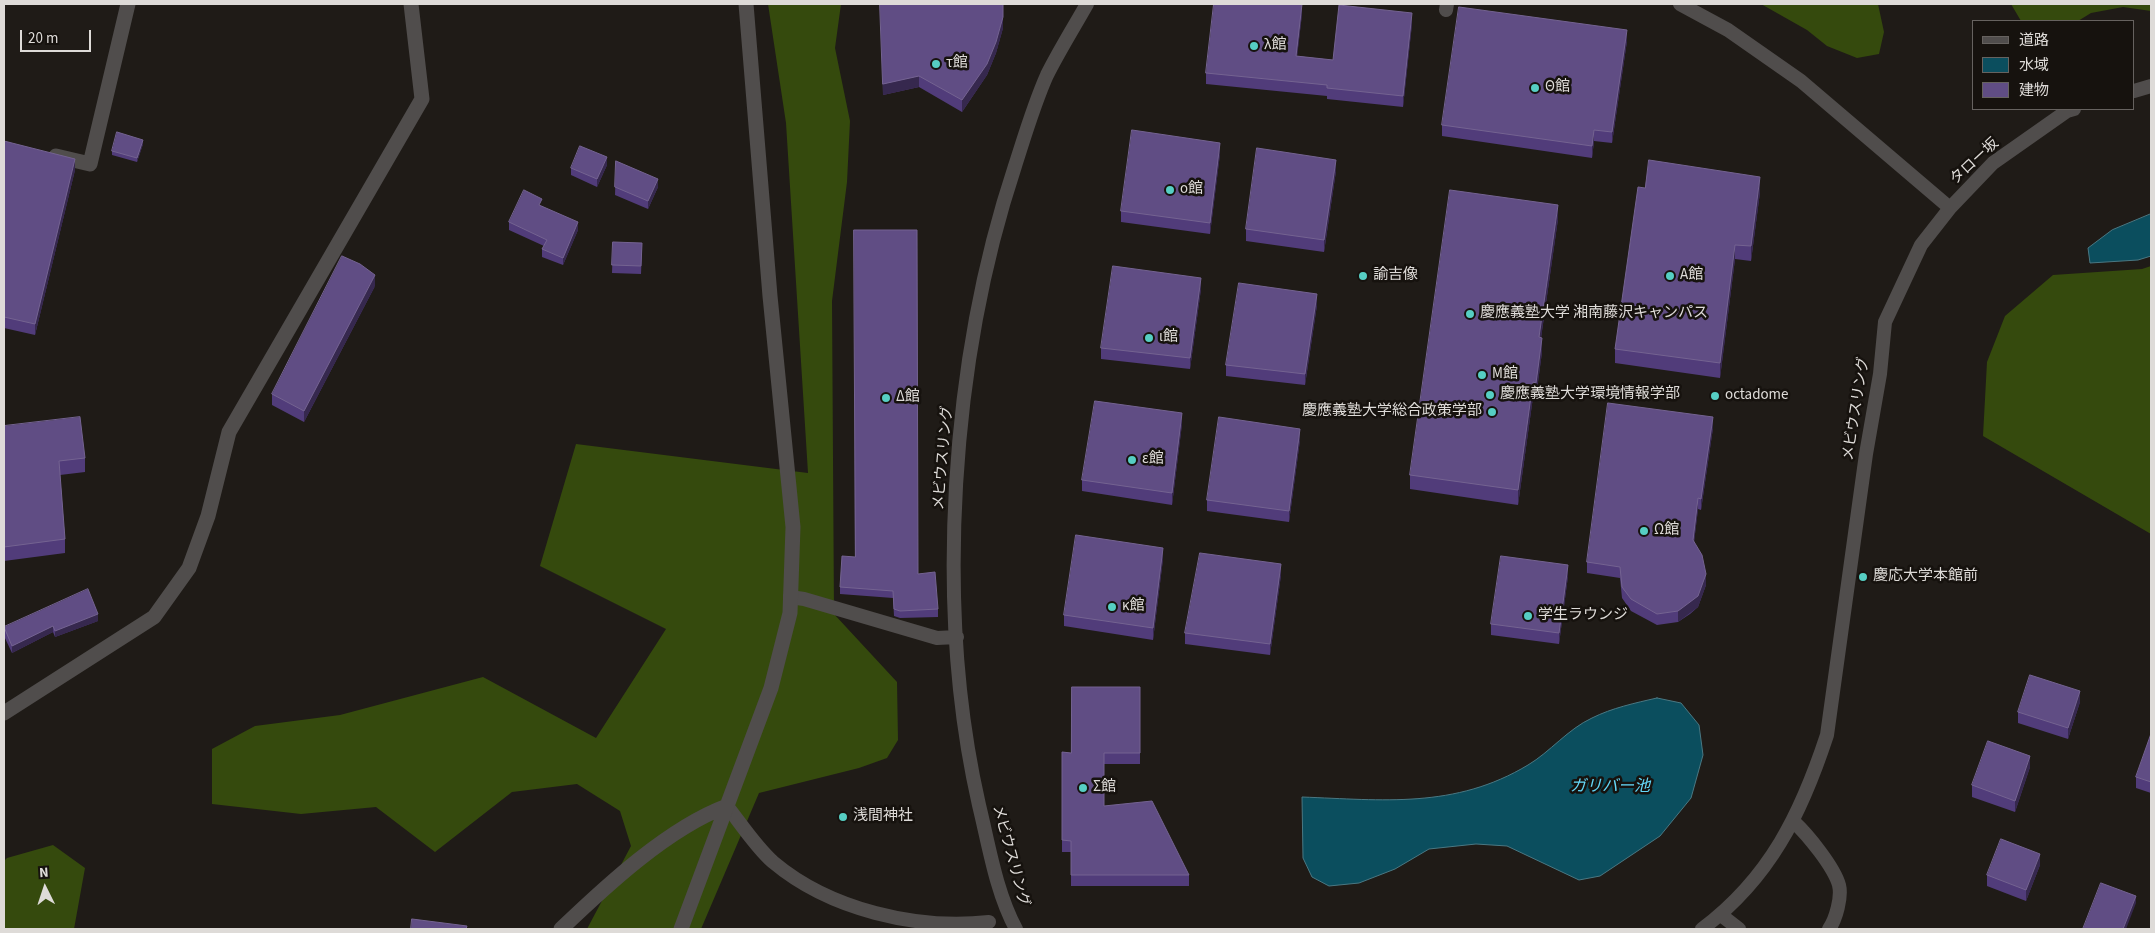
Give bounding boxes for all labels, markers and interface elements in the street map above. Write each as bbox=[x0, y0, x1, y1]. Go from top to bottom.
scale bar bbox=[22, 20, 94, 52]
legend bbox=[1972, 20, 2135, 110]
text: 20 m bbox=[28, 28, 58, 49]
text: 道路 bbox=[2019, 30, 2049, 51]
place label: λ館 bbox=[1264, 37, 1286, 55]
marker: λ館 bbox=[1248, 40, 1260, 52]
place label: τ館 bbox=[946, 55, 968, 73]
text: 水域 bbox=[2019, 55, 2049, 76]
marker: τ館 bbox=[930, 58, 942, 70]
place label: Θ館 bbox=[1545, 79, 1570, 97]
text: 建物 bbox=[2019, 80, 2049, 101]
marker: Θ館 bbox=[1529, 82, 1541, 94]
street label: タロー坂 bbox=[1947, 135, 2003, 189]
place label: ο館 bbox=[1180, 181, 1203, 199]
marker: ο館 bbox=[1164, 184, 1176, 196]
place label: 諭吉像 bbox=[1373, 267, 1418, 285]
place label: A館 bbox=[1680, 267, 1703, 285]
marker: 諭吉像 bbox=[1357, 270, 1369, 282]
marker: A館 bbox=[1664, 270, 1676, 282]
place label: 慶應義塾大学 湘南藤沢キャンパス bbox=[1480, 305, 1708, 323]
marker: 慶應義塾大学 湘南藤沢キャンパス bbox=[1464, 308, 1476, 320]
place label: ι館 bbox=[1159, 329, 1178, 347]
marker: ι館 bbox=[1143, 332, 1155, 344]
street label: メビウスリング bbox=[1840, 356, 1874, 462]
place label: Μ館 bbox=[1492, 366, 1518, 384]
marker: Μ館 bbox=[1476, 369, 1488, 381]
place label: 慶應義塾大学環境情報学部 bbox=[1500, 386, 1680, 404]
place label: octadome bbox=[1725, 387, 1788, 405]
place label: Δ館 bbox=[896, 389, 920, 407]
marker: 慶應義塾大学環境情報学部 bbox=[1484, 389, 1496, 401]
marker: octadome bbox=[1709, 390, 1721, 402]
marker: Δ館 bbox=[880, 392, 892, 404]
place label: 慶應義塾大学総合政策学部 bbox=[1302, 403, 1482, 421]
street label: メビウスリング bbox=[930, 405, 958, 511]
marker: 慶應義塾大学総合政策学部 bbox=[1486, 406, 1498, 418]
place label: ε館 bbox=[1142, 451, 1164, 469]
marker: ε館 bbox=[1126, 454, 1138, 466]
place label: Ω館 bbox=[1654, 522, 1679, 540]
marker: Ω館 bbox=[1638, 525, 1650, 537]
place label: 慶応大学本館前 bbox=[1873, 568, 1978, 586]
marker: 慶応大学本館前 bbox=[1857, 571, 1869, 583]
place label: κ館 bbox=[1122, 598, 1144, 616]
marker: κ館 bbox=[1106, 601, 1118, 613]
place label: 学生ラウンジ bbox=[1538, 607, 1628, 625]
marker: 学生ラウンジ bbox=[1522, 610, 1534, 622]
water label: ガリバー池 bbox=[1570, 777, 1650, 797]
place label: Σ館 bbox=[1093, 779, 1116, 797]
marker: Σ館 bbox=[1077, 782, 1089, 794]
street label: メビウスリング bbox=[988, 803, 1032, 909]
place label: 浅間神社 bbox=[853, 808, 913, 826]
marker: 浅間神社 bbox=[837, 811, 849, 823]
north arrow bbox=[20, 863, 70, 913]
text: N bbox=[39, 863, 49, 883]

